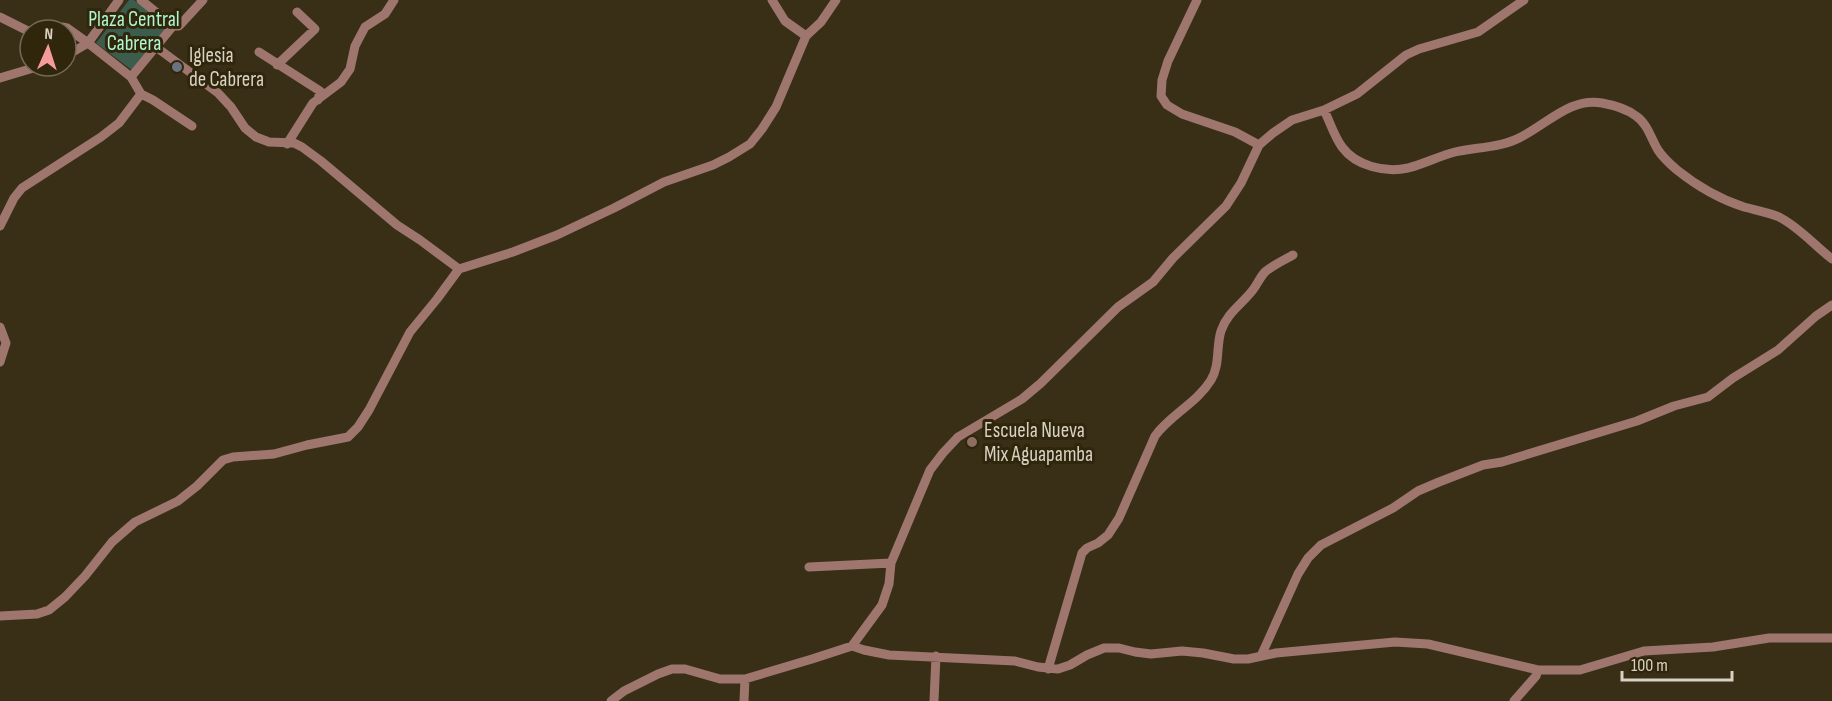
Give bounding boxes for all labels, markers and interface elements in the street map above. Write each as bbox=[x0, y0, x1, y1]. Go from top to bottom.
park label: Plaza Central Cabrera bbox=[88, 7, 180, 56]
north arrow bbox=[18, 18, 78, 78]
text: N bbox=[44, 25, 53, 44]
place label: Iglesia de Cabrera bbox=[189, 43, 264, 92]
marker: Iglesia de Cabrera bbox=[170, 60, 184, 74]
place label: Escuela Nueva Mix Aguapamba bbox=[984, 418, 1093, 467]
marker: Escuela Nueva Mix Aguapamba bbox=[965, 435, 979, 449]
scale bar bbox=[1622, 644, 1732, 682]
text: 100 m bbox=[1631, 655, 1668, 676]

